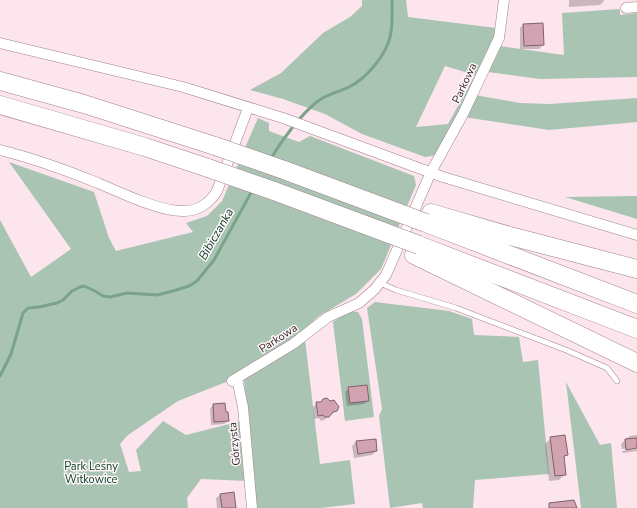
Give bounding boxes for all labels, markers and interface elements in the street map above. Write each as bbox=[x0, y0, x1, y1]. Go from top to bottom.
street label: Parkowa bbox=[449, 60, 480, 106]
water label: Bibiczanka bbox=[195, 205, 237, 263]
street label: Parkowa bbox=[256, 320, 300, 356]
street label: Górzysta bbox=[225, 421, 244, 466]
park label: Park Leśny Witkowice bbox=[64, 459, 118, 487]

